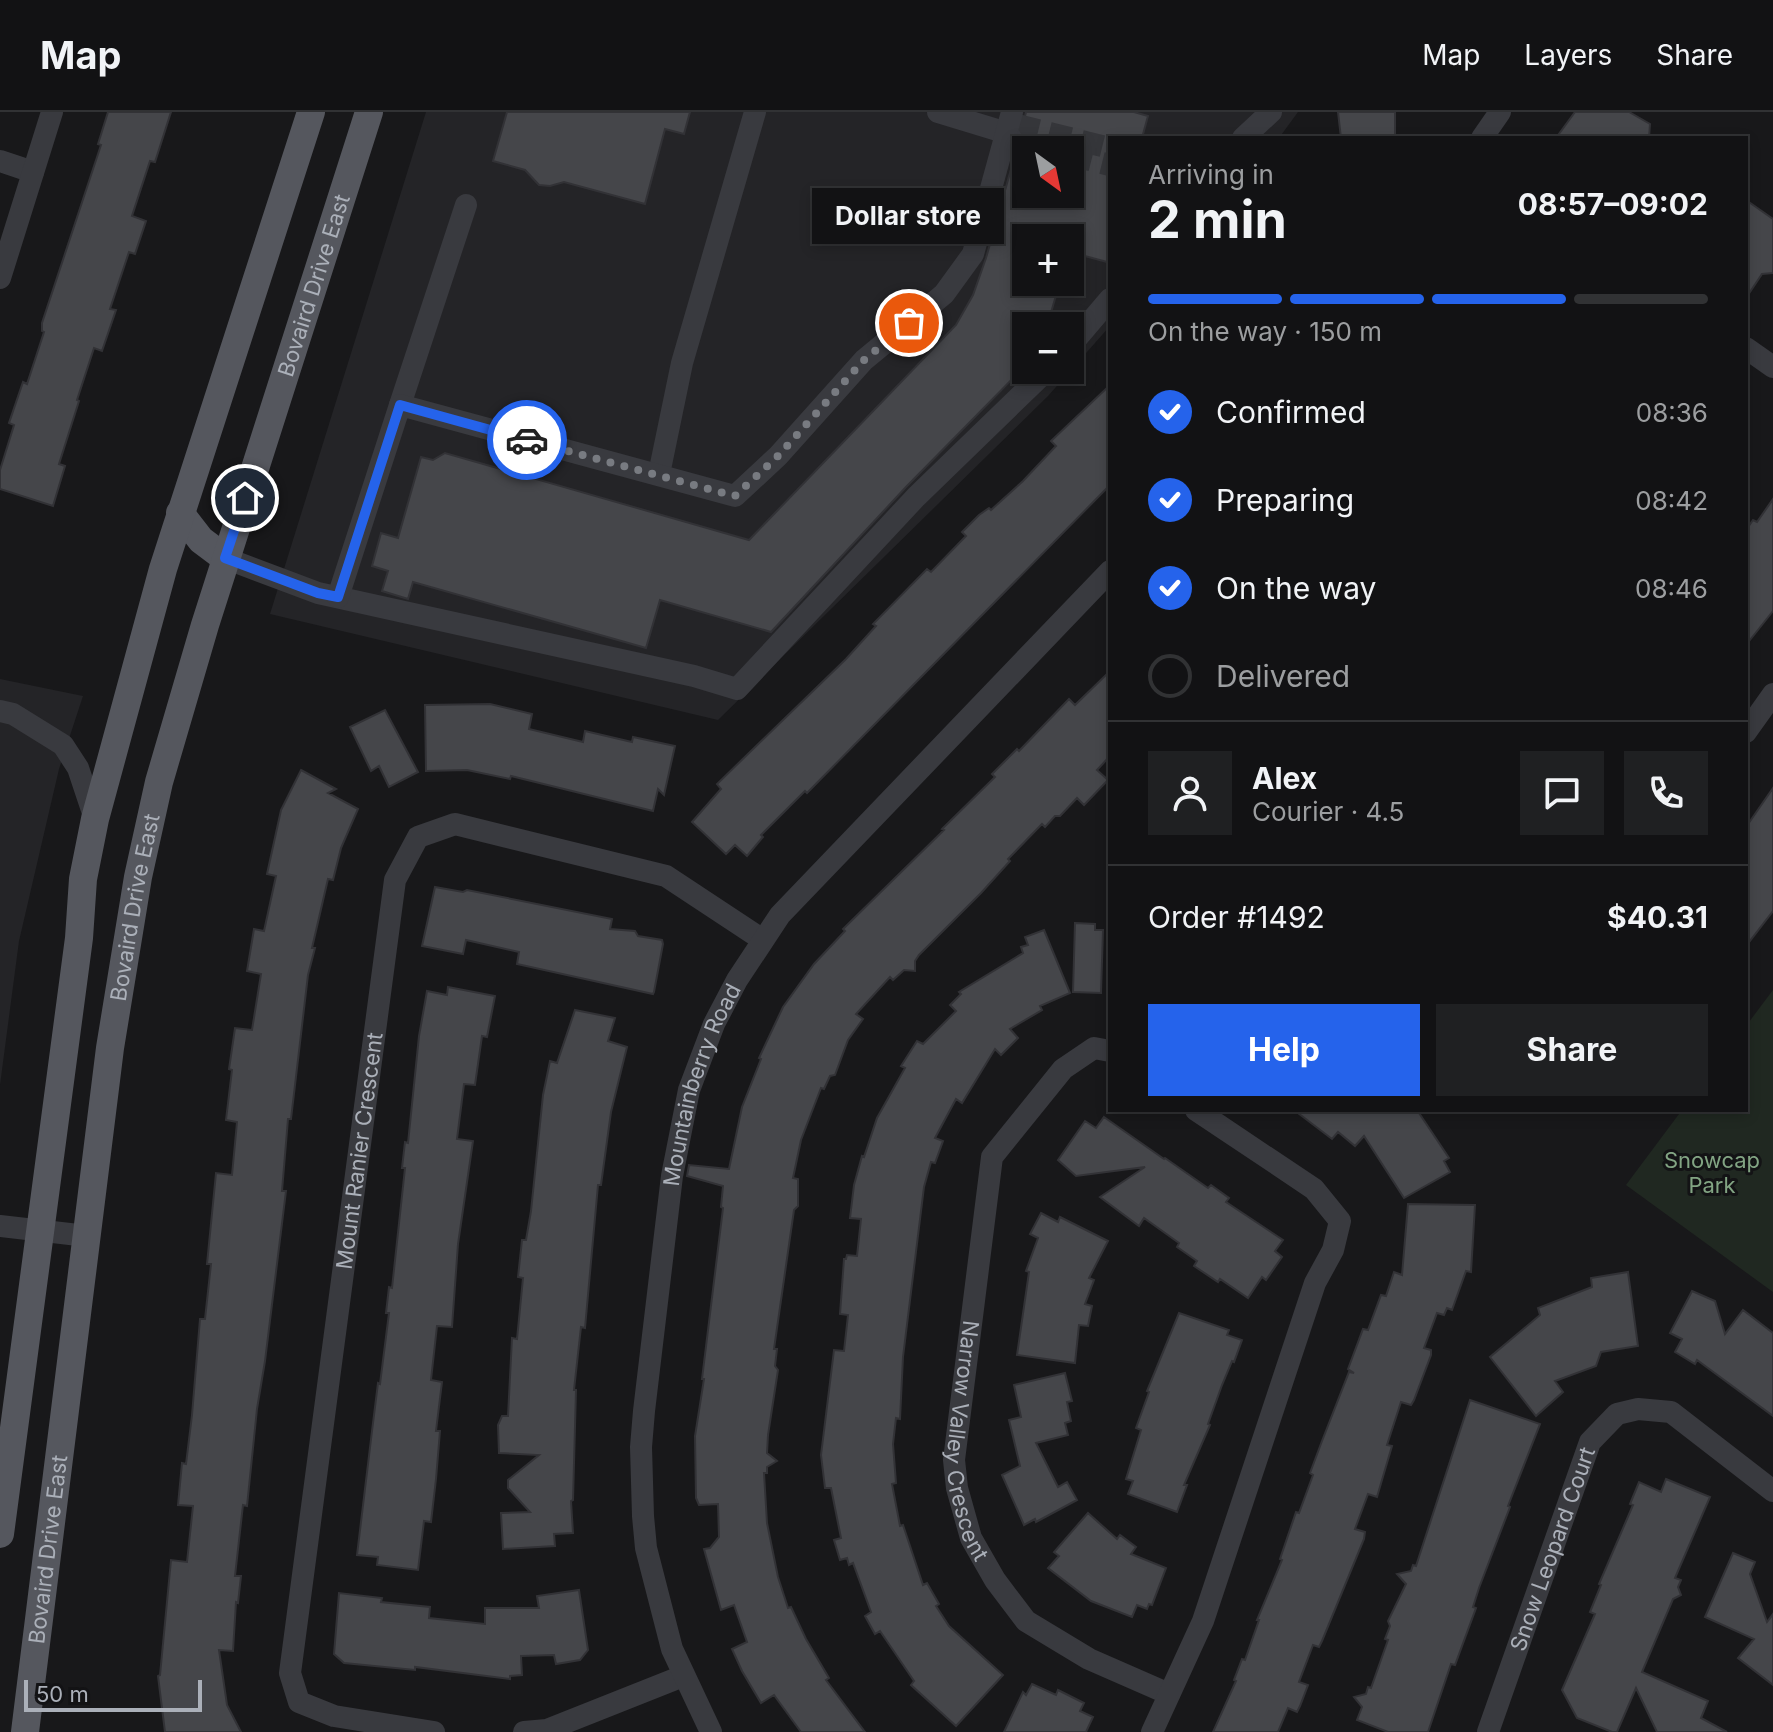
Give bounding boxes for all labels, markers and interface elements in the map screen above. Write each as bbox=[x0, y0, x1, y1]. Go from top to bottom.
text: Map bbox=[40, 32, 121, 78]
text: Map bbox=[1422, 38, 1480, 72]
text: Layers bbox=[1524, 38, 1612, 72]
text: Share bbox=[1656, 38, 1733, 72]
north arrow bbox=[1012, 136, 1084, 208]
map controls bbox=[1012, 136, 1084, 384]
text: Arriving in bbox=[1148, 159, 1274, 190]
text: 08:57–09:02 bbox=[1518, 186, 1708, 222]
callout: Dollar store bbox=[813, 187, 1005, 243]
text: 2 min bbox=[1148, 188, 1287, 251]
street label: Bovaird Drive East bbox=[272, 191, 355, 380]
text: Dollar store bbox=[835, 200, 981, 231]
button: + bbox=[1012, 224, 1084, 296]
pin bbox=[875, 289, 943, 357]
icon: bag bbox=[887, 301, 931, 345]
button: − bbox=[1012, 312, 1084, 384]
text: On the way · 150 m bbox=[1148, 316, 1382, 347]
icon: check bbox=[1148, 390, 1192, 434]
text: Confirmed bbox=[1216, 394, 1366, 430]
text: 08:36 bbox=[1636, 397, 1708, 428]
courier bbox=[487, 400, 567, 480]
icon: car bbox=[505, 418, 549, 462]
pin bbox=[211, 464, 279, 532]
icon: home bbox=[223, 476, 267, 520]
icon: check bbox=[1148, 478, 1192, 522]
text: Preparing bbox=[1216, 482, 1354, 518]
text: 08:42 bbox=[1635, 485, 1708, 516]
icon: check bbox=[1148, 566, 1192, 610]
text: On the way bbox=[1216, 570, 1376, 606]
text: 08:46 bbox=[1635, 573, 1708, 604]
text: Delivered bbox=[1216, 658, 1350, 694]
button: person bbox=[1148, 751, 1232, 835]
button: chat bbox=[1520, 751, 1604, 835]
button: phone bbox=[1624, 751, 1708, 835]
text: Alex bbox=[1252, 760, 1317, 796]
text: Courier · 4.5 bbox=[1252, 796, 1404, 827]
street label: Bovaird Drive East bbox=[105, 811, 165, 1003]
text: Order #1492 bbox=[1148, 899, 1325, 935]
text: $40.31 bbox=[1607, 899, 1708, 935]
street label: Mountainberry Road bbox=[658, 979, 746, 1188]
button: Help bbox=[1148, 1004, 1420, 1096]
button: Share bbox=[1436, 1004, 1708, 1096]
street label: Mount Ranier Crescent bbox=[331, 1031, 388, 1271]
park label: Snowcap Park bbox=[1664, 1147, 1760, 1198]
street label: Narrow Valley Crescent bbox=[941, 1319, 994, 1565]
street label: Snow Leopard Court bbox=[1505, 1444, 1600, 1654]
street label: Bovaird Drive East bbox=[23, 1454, 72, 1645]
scale bar bbox=[24, 1676, 202, 1712]
text: 50 m bbox=[36, 1681, 89, 1707]

